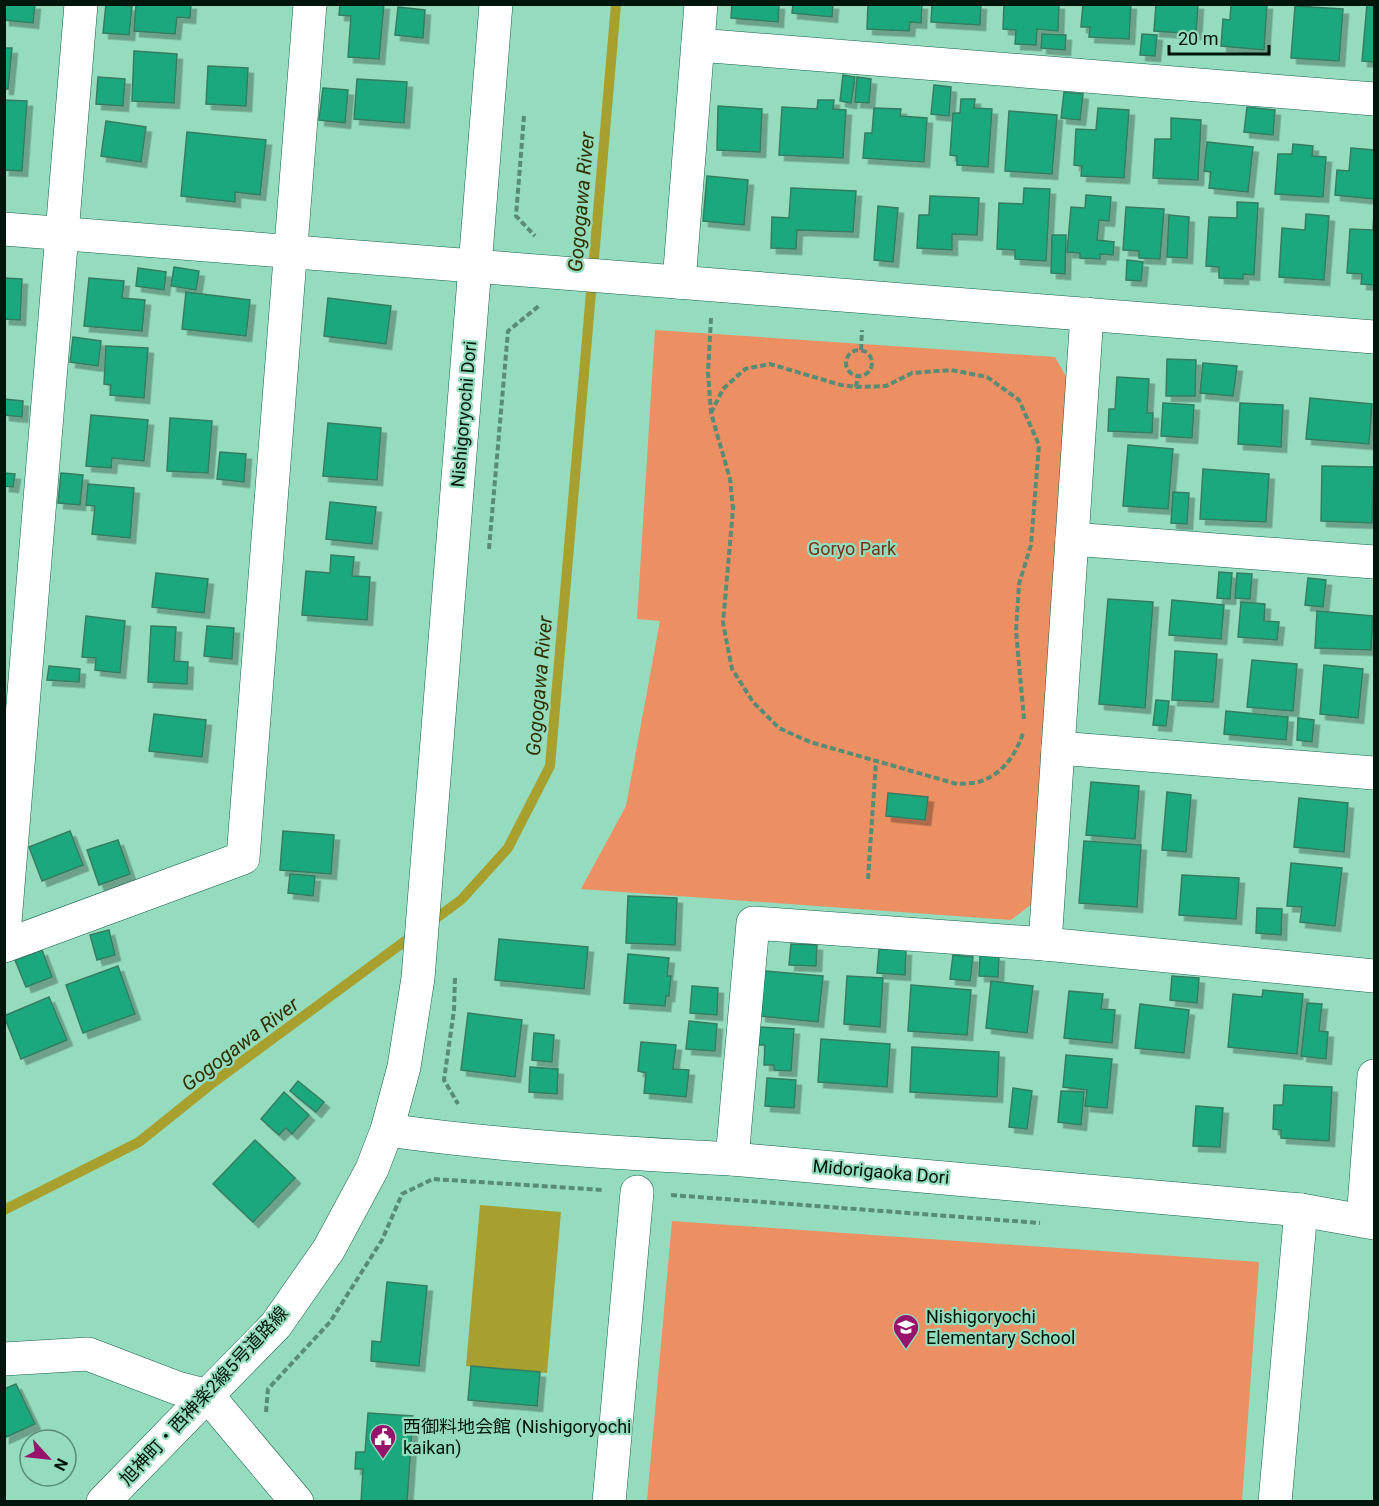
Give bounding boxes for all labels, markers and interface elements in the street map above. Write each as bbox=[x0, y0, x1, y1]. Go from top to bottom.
scale bar bbox=[1169, 18, 1270, 56]
text: 20 m bbox=[1178, 28, 1218, 49]
water label: Gogogawa River bbox=[563, 130, 599, 273]
street label: Nishigoryochi Dori bbox=[447, 340, 480, 488]
park label: Goryo Park bbox=[808, 538, 897, 559]
water label: Gogogawa River bbox=[521, 614, 557, 757]
water label: Gogogawa River bbox=[177, 991, 304, 1096]
street label: Midorigaoka Dori bbox=[812, 1155, 950, 1188]
street label: 旭神町・西神楽2線5号道路線 bbox=[115, 1302, 292, 1489]
place label: Nishigoryochi Elementary School bbox=[926, 1306, 1075, 1348]
school or university icon: Nishigoryochi Elementary School bbox=[891, 1312, 921, 1350]
place label: 西御料地会館 (Nishigoryochi kaikan) bbox=[403, 1416, 631, 1459]
public building icon: 西御料地会館 (Nishigoryochi kaikan) bbox=[368, 1422, 398, 1460]
north arrow bbox=[18, 1428, 78, 1488]
text: N bbox=[50, 1455, 72, 1474]

